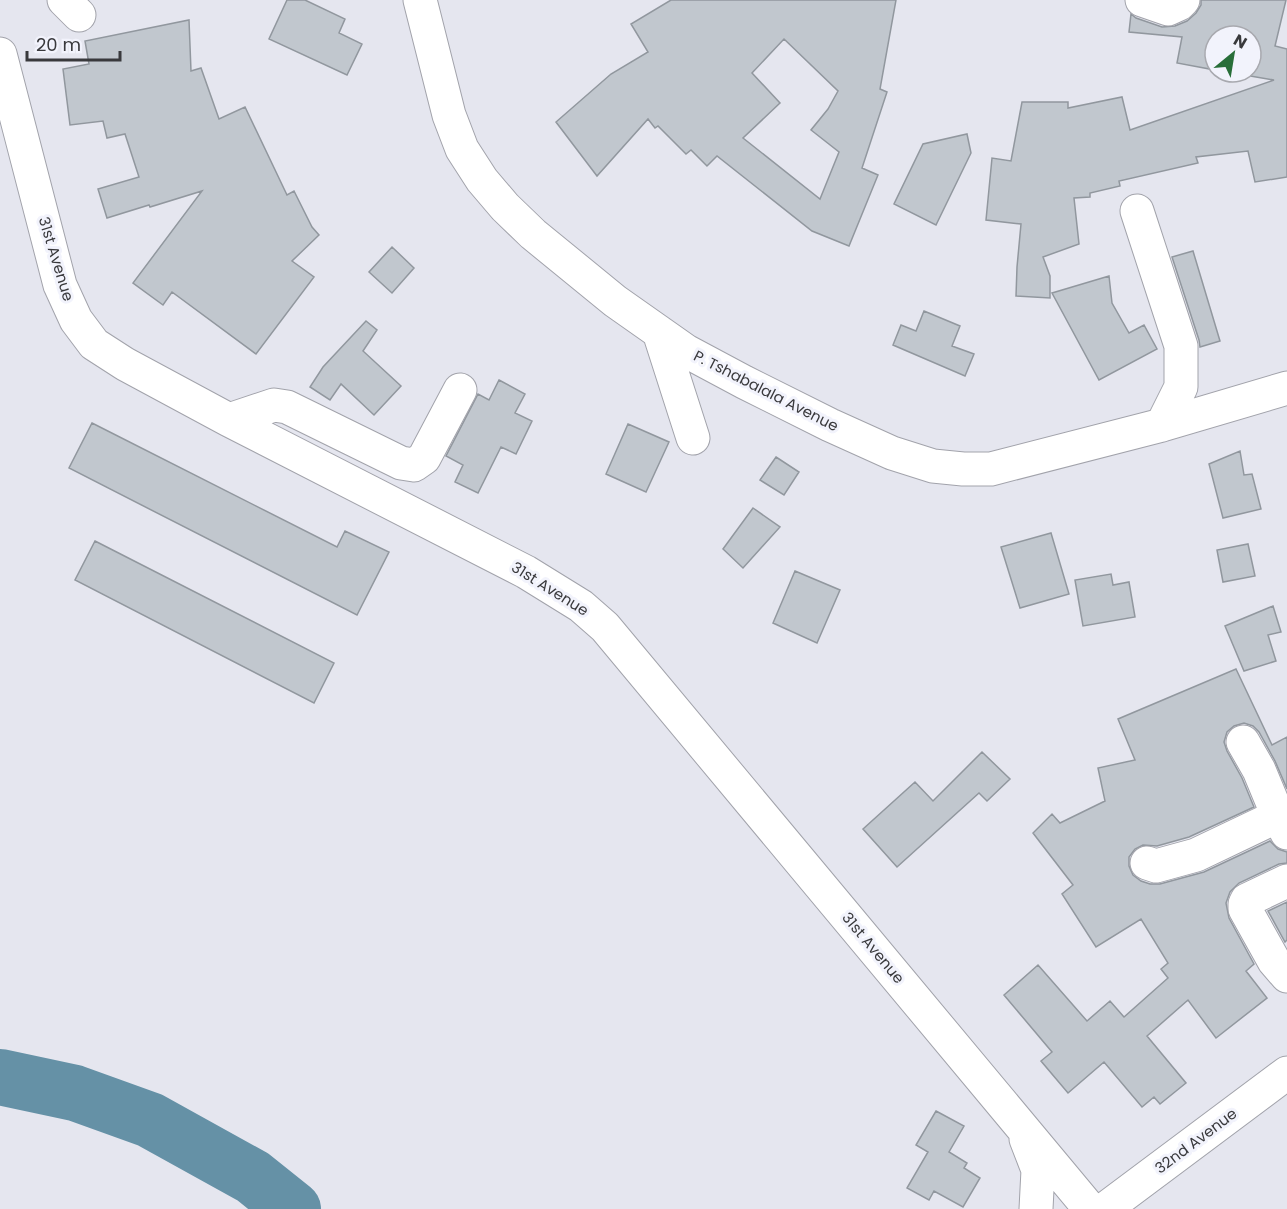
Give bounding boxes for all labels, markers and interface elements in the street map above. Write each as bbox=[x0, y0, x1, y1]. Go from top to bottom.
scale bar bbox=[27, 24, 120, 62]
north arrow bbox=[1203, 24, 1263, 84]
text: N bbox=[1229, 28, 1251, 54]
text: 20 m bbox=[36, 32, 81, 57]
street label: 31st Avenue bbox=[34, 214, 79, 304]
street label: P. Tshabalala Avenue bbox=[690, 345, 842, 436]
street label: 31st Avenue bbox=[508, 557, 593, 621]
street label: 31st Avenue bbox=[837, 908, 909, 988]
street label: 32nd Avenue bbox=[1150, 1103, 1241, 1178]

